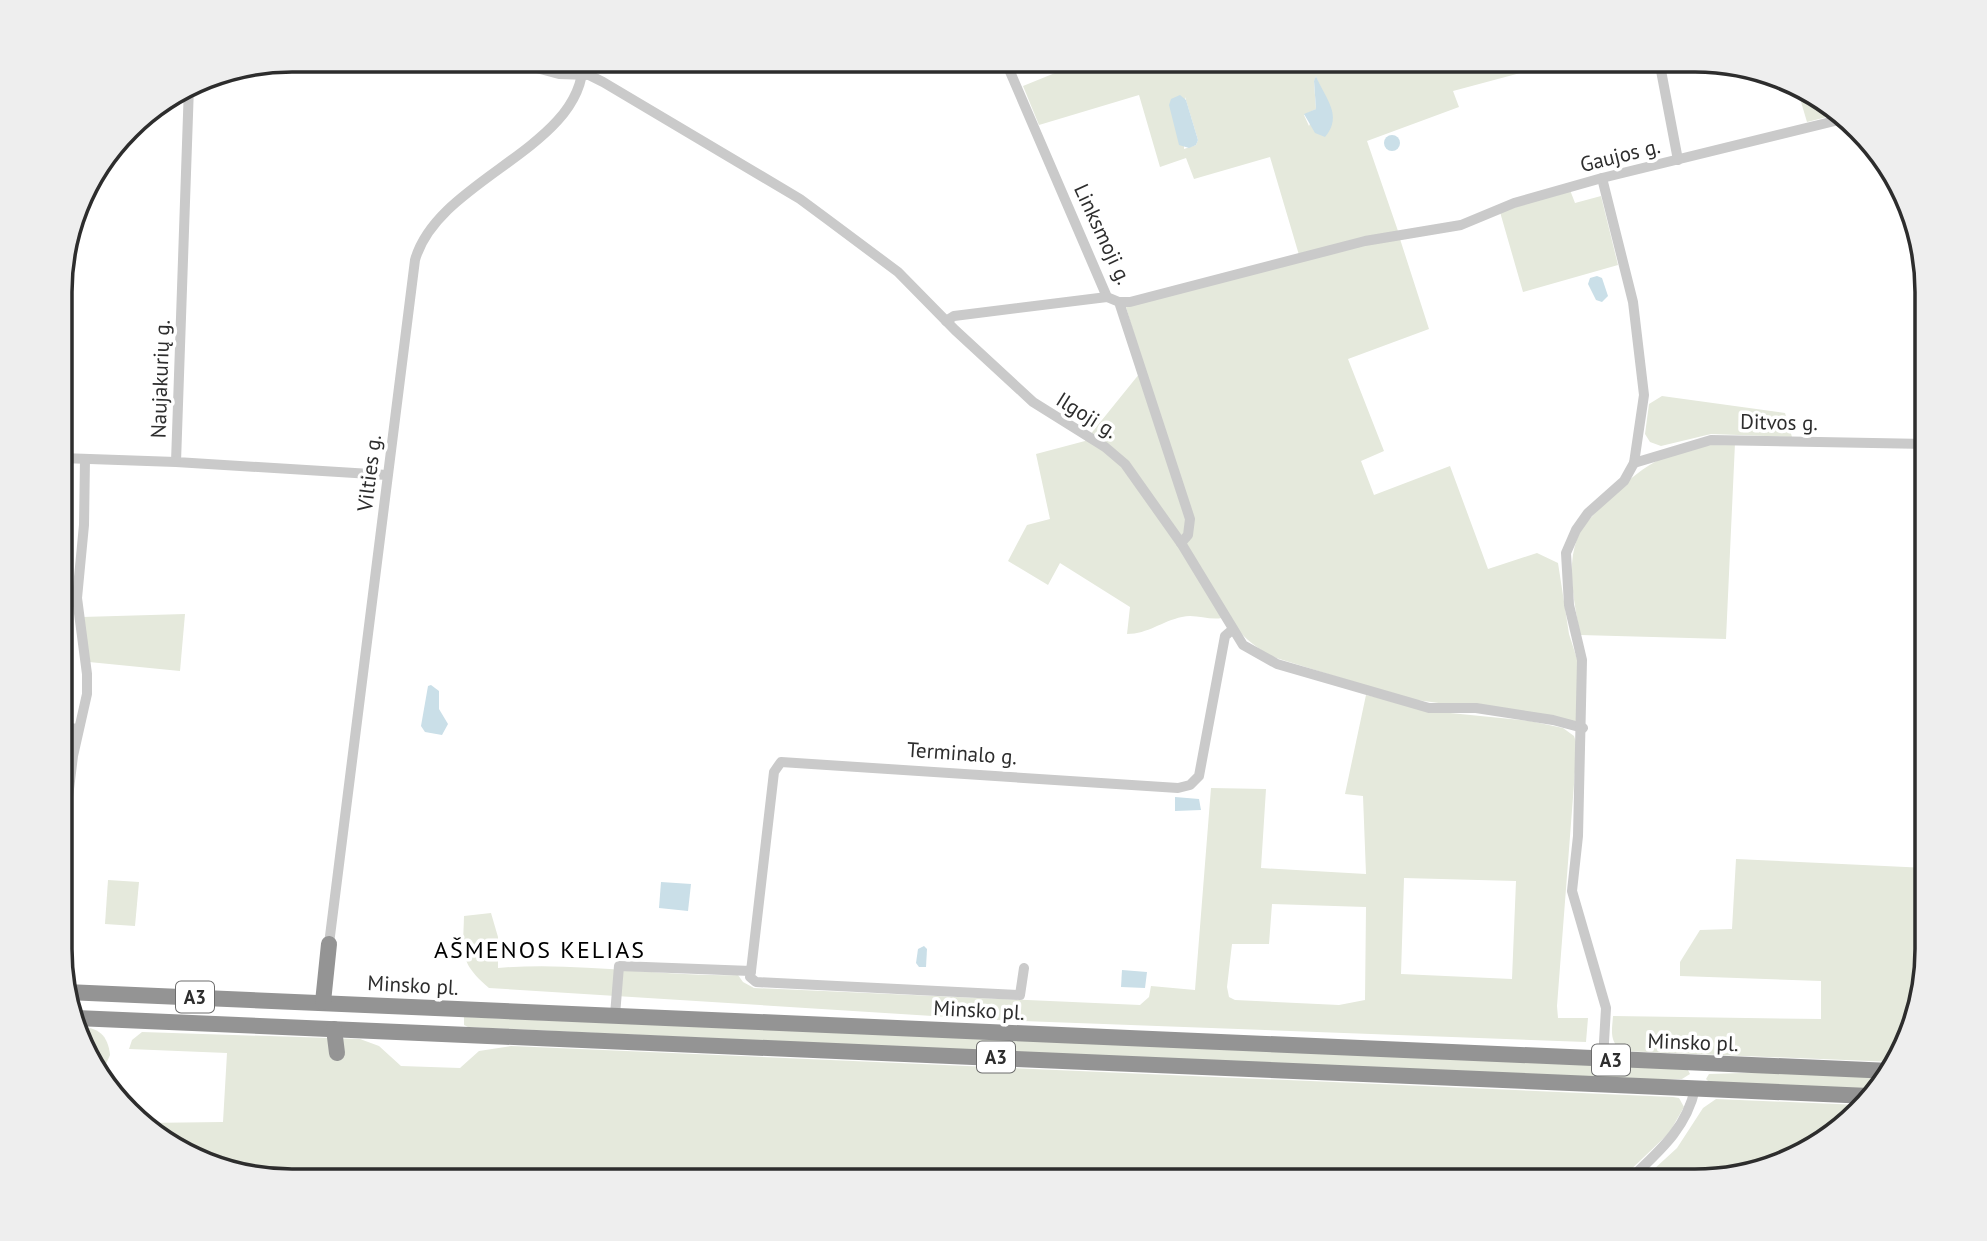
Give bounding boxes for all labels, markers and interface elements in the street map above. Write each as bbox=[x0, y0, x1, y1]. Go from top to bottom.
street label: Gaujos g. bbox=[1577, 132, 1663, 178]
street label: Linksmoji g. bbox=[1068, 179, 1138, 289]
street label: Naujakurių g. bbox=[144, 319, 176, 439]
street label: Ilgoji g. bbox=[1051, 386, 1123, 444]
street label: Ditvos g. bbox=[1740, 408, 1818, 436]
street label: Vilties g. bbox=[351, 433, 387, 514]
street label: Terminalo g. bbox=[906, 736, 1018, 770]
district label: AŠMENOS KELIAS bbox=[434, 934, 646, 965]
street label: Minsko pl. bbox=[367, 969, 459, 1001]
road number: A3 bbox=[176, 981, 214, 1012]
street label: Minsko pl. bbox=[933, 994, 1025, 1026]
street label: Minsko pl. bbox=[1647, 1027, 1739, 1057]
road number: A3 bbox=[977, 1042, 1015, 1072]
road number: A3 bbox=[1592, 1044, 1630, 1076]

